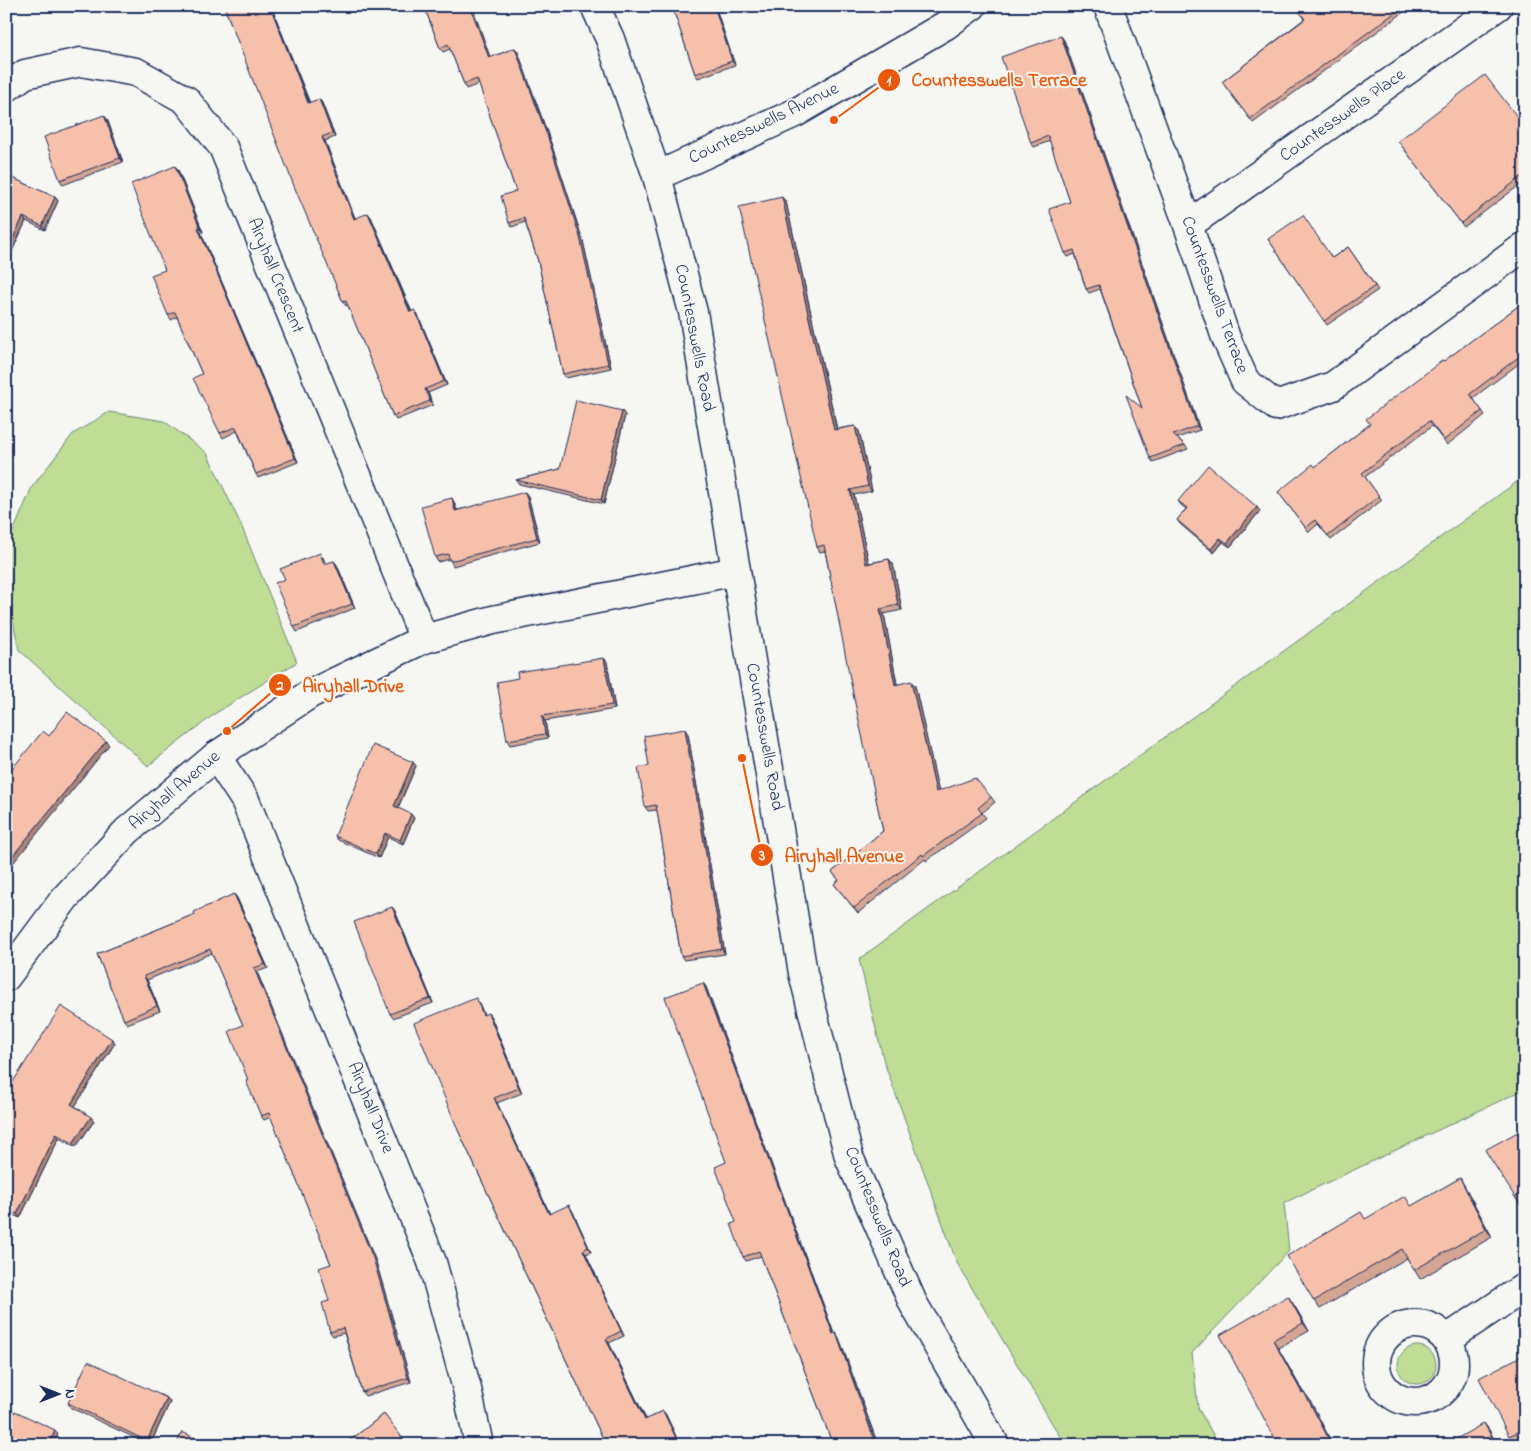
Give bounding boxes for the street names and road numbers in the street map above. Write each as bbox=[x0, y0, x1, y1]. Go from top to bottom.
street label: Countesswells Place bbox=[1275, 62, 1412, 169]
street label: Countesswells Avenue bbox=[685, 76, 844, 172]
street label: Countesswells Terrace bbox=[1173, 213, 1255, 378]
street label: Airyhall Crescent bbox=[240, 214, 310, 338]
street label: Countesswells Road bbox=[667, 262, 721, 414]
street label: Countesswells Road bbox=[738, 661, 790, 813]
street label: Airyhall Avenue bbox=[124, 744, 227, 837]
street label: Airyhall Drive bbox=[340, 1058, 400, 1158]
street label: Countesswells Road bbox=[837, 1143, 917, 1291]

